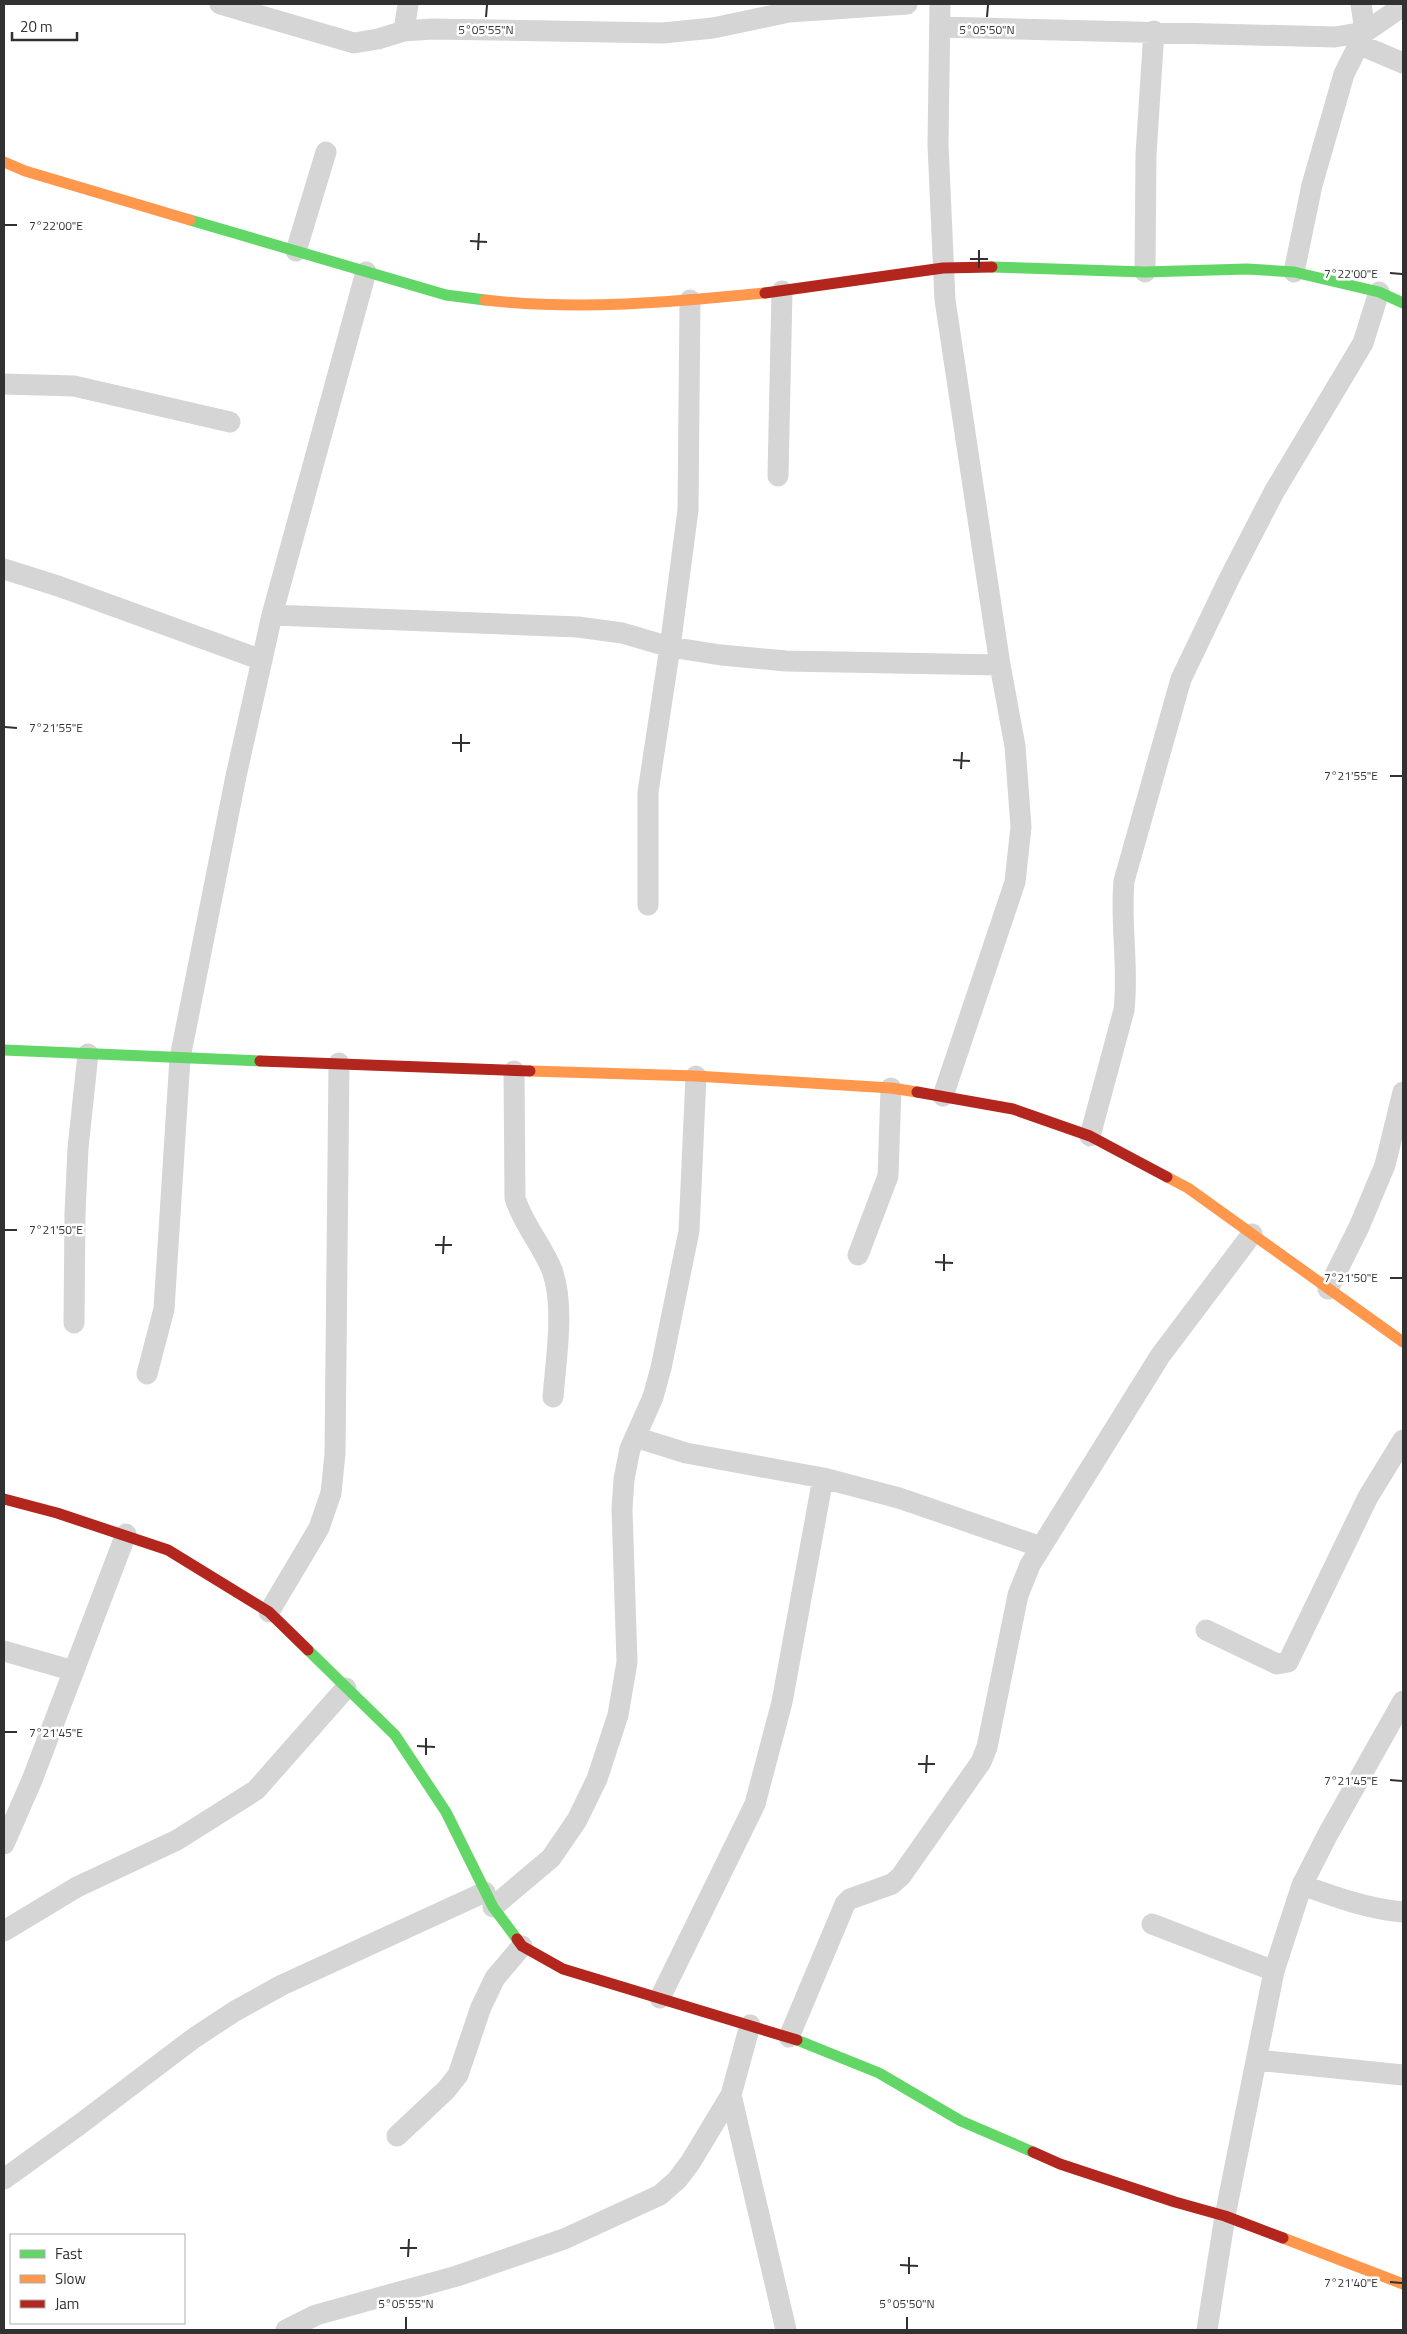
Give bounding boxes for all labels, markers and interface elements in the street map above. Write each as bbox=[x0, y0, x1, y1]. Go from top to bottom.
scale bar bbox=[12, 10, 78, 42]
text: 20 m bbox=[20, 15, 53, 38]
text: 5°05'55"N bbox=[458, 20, 514, 39]
text: 5°05'50"N bbox=[959, 20, 1015, 39]
text: 7°22'00"E bbox=[29, 216, 83, 235]
text: 7°22'00"E bbox=[1324, 264, 1378, 283]
text: 7°21'55"E bbox=[29, 718, 83, 737]
text: 7°21'55"E bbox=[1324, 766, 1378, 785]
text: 7°21'50"E bbox=[29, 1220, 83, 1239]
text: 7°21'50"E bbox=[1324, 1268, 1378, 1287]
text: 7°21'45"E bbox=[29, 1723, 83, 1742]
text: 7°21'45"E bbox=[1324, 1771, 1378, 1790]
legend bbox=[10, 2234, 185, 2324]
text: Fast bbox=[55, 2242, 83, 2265]
text: Slow bbox=[55, 2267, 86, 2290]
text: 7°21'40"E bbox=[1324, 2273, 1378, 2292]
text: Jam bbox=[55, 2292, 79, 2315]
text: 5°05'55"N bbox=[378, 2294, 434, 2313]
text: 5°05'50"N bbox=[879, 2294, 935, 2313]

